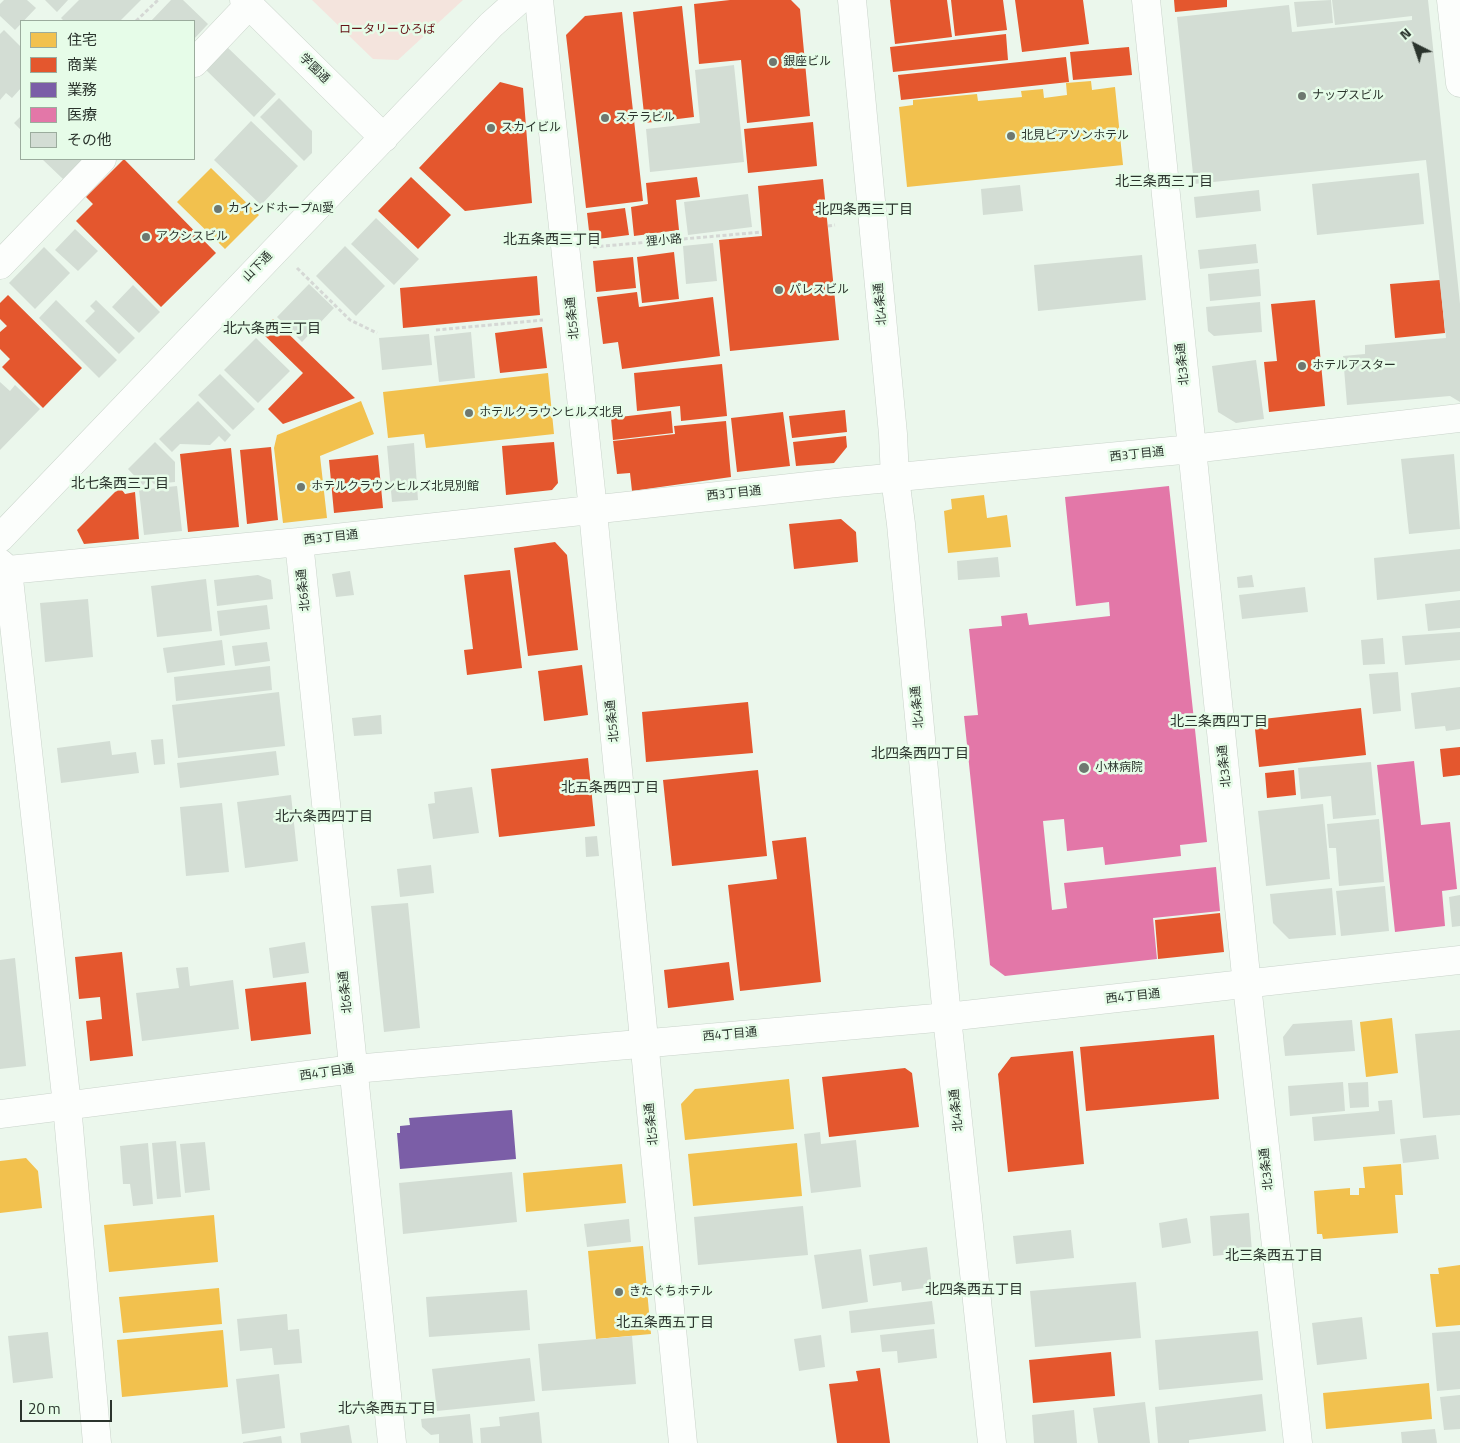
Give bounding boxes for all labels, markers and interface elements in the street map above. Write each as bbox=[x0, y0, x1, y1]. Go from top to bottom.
legend bbox=[20, 20, 195, 160]
north arrow bbox=[1390, 20, 1440, 70]
text: N bbox=[1394, 22, 1415, 44]
park label: ロータリーひろば bbox=[339, 23, 435, 37]
text: 住宅 bbox=[67, 28, 97, 51]
street label: 学園通 bbox=[296, 51, 332, 87]
text: 商業 bbox=[67, 53, 97, 76]
place label: 銀座ビル bbox=[783, 55, 831, 69]
marker: 銀座ビル bbox=[767, 56, 779, 68]
text: 業務 bbox=[67, 78, 97, 101]
place label: ナップスビル bbox=[1312, 89, 1384, 103]
marker: ナップスビル bbox=[1296, 90, 1308, 102]
text: 医療 bbox=[67, 103, 97, 126]
place label: ステラビル bbox=[615, 111, 675, 125]
marker: ステラビル bbox=[599, 112, 611, 124]
place label: スカイビル bbox=[501, 121, 561, 135]
marker: スカイビル bbox=[485, 122, 497, 134]
text: その他 bbox=[67, 128, 112, 151]
place label: 北見ピアソンホテル bbox=[1021, 129, 1129, 143]
marker: 北見ピアソンホテル bbox=[1005, 130, 1017, 142]
district label: 北三条西三丁目 bbox=[1115, 175, 1213, 191]
place label: カインドホープAI愛 bbox=[228, 202, 334, 216]
marker: カインドホープAI愛 bbox=[212, 203, 224, 215]
district label: 北四条西三丁目 bbox=[815, 203, 913, 219]
place label: アクシスビル bbox=[156, 230, 228, 244]
marker: アクシスビル bbox=[140, 231, 152, 243]
street label: 狸小路 bbox=[645, 232, 683, 250]
district label: 北五条西三丁目 bbox=[503, 233, 601, 249]
street label: 山下通 bbox=[240, 249, 276, 285]
street label: 北4条通 bbox=[872, 282, 890, 326]
place label: パレスビル bbox=[789, 283, 849, 297]
marker: パレスビル bbox=[773, 284, 785, 296]
street label: 北5条通 bbox=[564, 296, 582, 340]
district label: 北六条西三丁目 bbox=[223, 322, 321, 338]
street label: 北3条通 bbox=[1174, 342, 1192, 386]
place label: ホテルアスター bbox=[1312, 359, 1396, 373]
marker: ホテルアスター bbox=[1296, 360, 1308, 372]
place label: ホテルクラウンヒルズ北見 bbox=[479, 406, 623, 420]
marker: ホテルクラウンヒルズ北見 bbox=[463, 407, 475, 419]
street label: 西3丁目通 bbox=[1109, 445, 1165, 465]
district label: 北七条西三丁目 bbox=[71, 477, 169, 493]
place label: ホテルクラウンヒルズ北見別館 bbox=[311, 480, 479, 494]
marker: ホテルクラウンヒルズ北見別館 bbox=[295, 481, 307, 493]
street label: 西3丁目通 bbox=[706, 484, 762, 504]
street label: 西3丁目通 bbox=[303, 528, 359, 548]
street label: 北6条通 bbox=[295, 568, 313, 612]
street label: 北4条通 bbox=[909, 685, 927, 729]
street label: 北5条通 bbox=[604, 699, 622, 743]
district label: 北三条西四丁目 bbox=[1170, 715, 1268, 731]
street label: 北3条通 bbox=[1216, 744, 1234, 788]
district label: 北四条西四丁目 bbox=[871, 747, 969, 763]
marker: 小林病院 bbox=[1077, 761, 1091, 775]
place label: 小林病院 bbox=[1095, 761, 1143, 775]
district label: 北五条西四丁目 bbox=[561, 781, 659, 797]
district label: 北六条西四丁目 bbox=[275, 810, 373, 826]
street label: 北6条通 bbox=[337, 970, 355, 1014]
street label: 西4丁目通 bbox=[1105, 987, 1161, 1007]
street label: 西4丁目通 bbox=[702, 1025, 758, 1045]
street label: 西4丁目通 bbox=[299, 1062, 355, 1084]
street label: 北4条通 bbox=[948, 1088, 966, 1132]
street label: 北5条通 bbox=[643, 1102, 661, 1146]
street label: 北3条通 bbox=[1258, 1147, 1276, 1191]
district label: 北三条西五丁目 bbox=[1225, 1249, 1323, 1265]
district label: 北四条西五丁目 bbox=[925, 1283, 1023, 1299]
place label: きたぐちホテル bbox=[629, 1285, 713, 1299]
marker: きたぐちホテル bbox=[613, 1286, 625, 1298]
district label: 北五条西五丁目 bbox=[616, 1316, 714, 1332]
scale bar bbox=[22, 1390, 115, 1422]
text: 20 m bbox=[28, 1397, 61, 1420]
district label: 北六条西五丁目 bbox=[338, 1402, 436, 1418]

